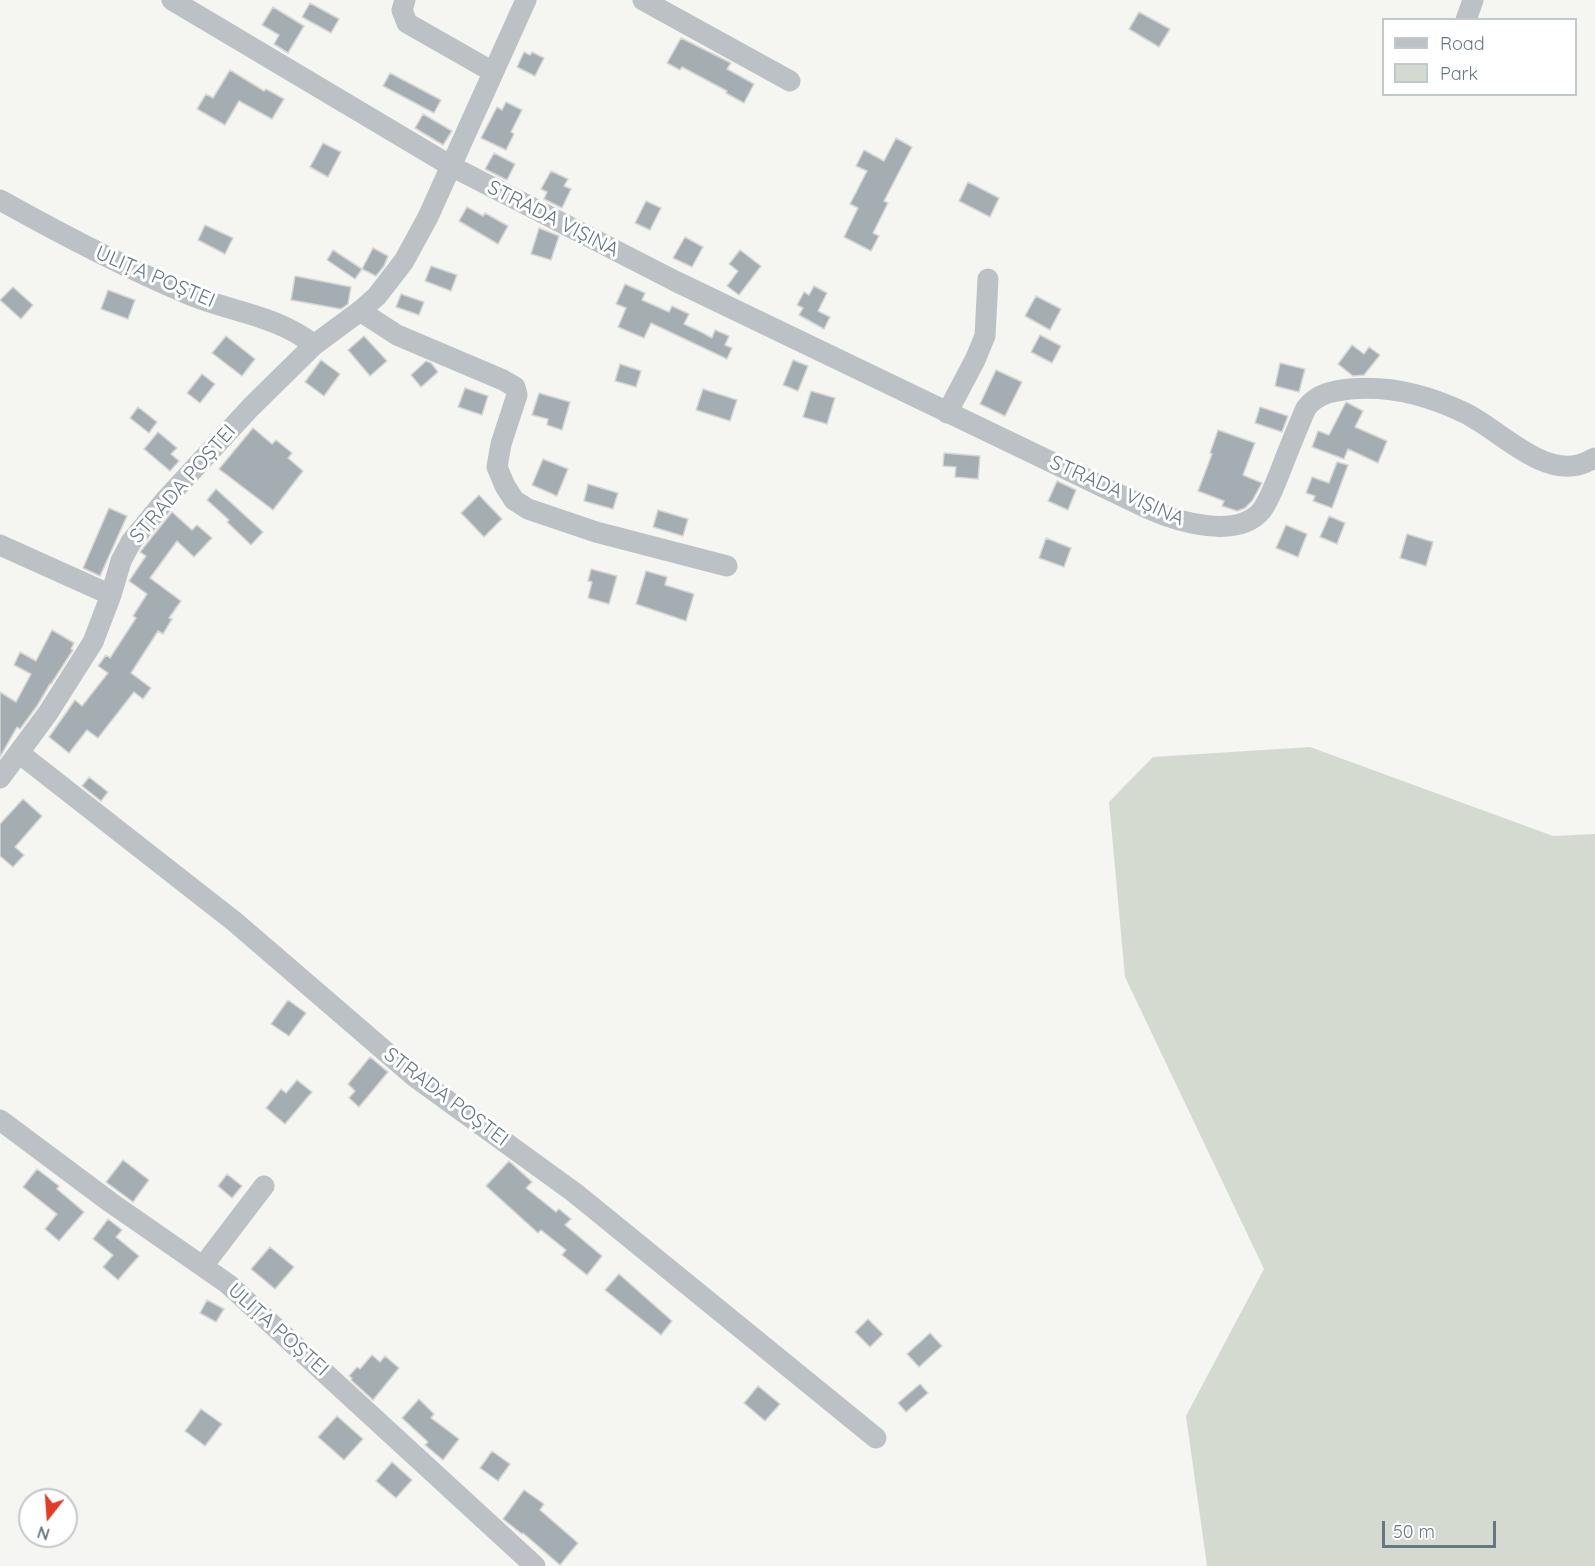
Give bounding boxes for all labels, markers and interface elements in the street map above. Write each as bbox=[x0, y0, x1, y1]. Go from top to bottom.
legend bbox=[1382, 18, 1577, 96]
text: Road bbox=[1440, 32, 1485, 55]
text: Park bbox=[1440, 62, 1478, 85]
street label: STRADA VIȘINA bbox=[483, 176, 623, 262]
street label: ULIȚA POȘTEI bbox=[92, 241, 218, 313]
street label: STRADA POȘTEI bbox=[125, 420, 241, 548]
street label: STRADA VIȘINA bbox=[1046, 451, 1188, 531]
street label: STRADA POȘTEI bbox=[379, 1043, 513, 1151]
street label: ULIȚA POȘTEI bbox=[223, 1278, 333, 1382]
north arrow bbox=[18, 1488, 78, 1548]
scale bar bbox=[1385, 1509, 1499, 1547]
text: 50 m bbox=[1393, 1520, 1435, 1543]
text: N bbox=[35, 1522, 52, 1545]

